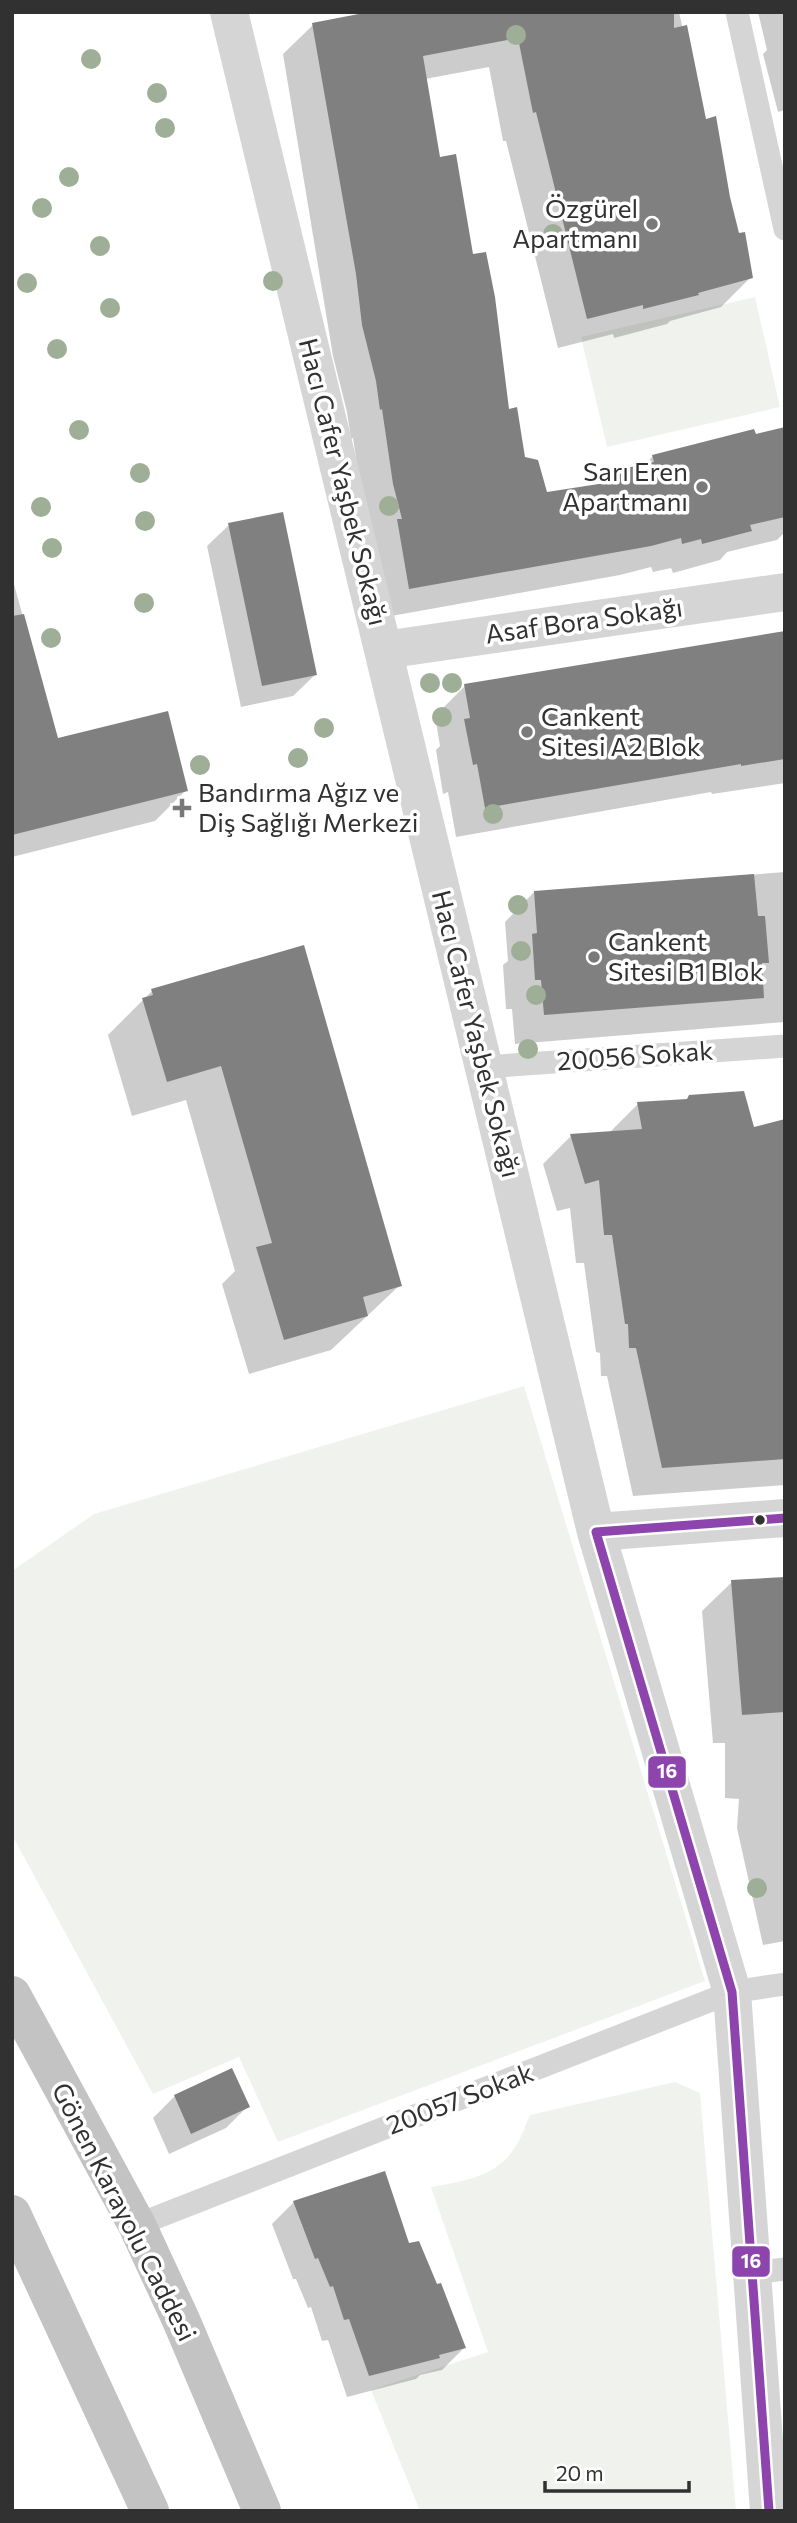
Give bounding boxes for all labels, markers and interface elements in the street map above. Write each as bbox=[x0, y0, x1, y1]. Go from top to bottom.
place label: Özgürel Apartmanı bbox=[512, 192, 638, 253]
marker: Özgürel Apartmanı bbox=[644, 216, 660, 232]
street label: Hacı Cafer Yaşbek Sokağı bbox=[294, 335, 395, 628]
place label: Sarı Eren Apartmanı bbox=[562, 455, 688, 516]
marker: Sarı Eren Apartmanı bbox=[694, 479, 710, 495]
street label: Asaf Bora Sokağı bbox=[483, 590, 684, 649]
place label: Cankent Sitesi A2 Blok bbox=[541, 700, 701, 761]
marker: Cankent Sitesi A2 Blok bbox=[519, 724, 535, 740]
place label: Bandırma Ağız ve Diş Sağlığı Merkezi bbox=[198, 776, 418, 837]
marker: Bandırma Ağız ve Diş Sağlığı Merkezi bbox=[172, 798, 192, 818]
street label: Hacı Cafer Yaşbek Sokağı bbox=[427, 887, 528, 1180]
place label: Cankent Sitesi B1 Blok bbox=[608, 925, 764, 986]
marker: Cankent Sitesi B1 Blok bbox=[586, 949, 602, 965]
street label: 20056 Sokak bbox=[556, 1034, 714, 1075]
unlabelled marker bbox=[753, 1513, 767, 1527]
line badge: 16 bbox=[647, 1755, 687, 1789]
text: 16 bbox=[657, 1759, 677, 1782]
street label: 20057 Sokak bbox=[382, 2055, 537, 2140]
street label: Gönen Karayolu Caddesi bbox=[47, 2077, 204, 2346]
line badge: 16 bbox=[731, 2245, 771, 2278]
text: 16 bbox=[741, 2249, 761, 2272]
scale bar bbox=[545, 2450, 688, 2494]
text: 20 m bbox=[556, 2460, 604, 2485]

